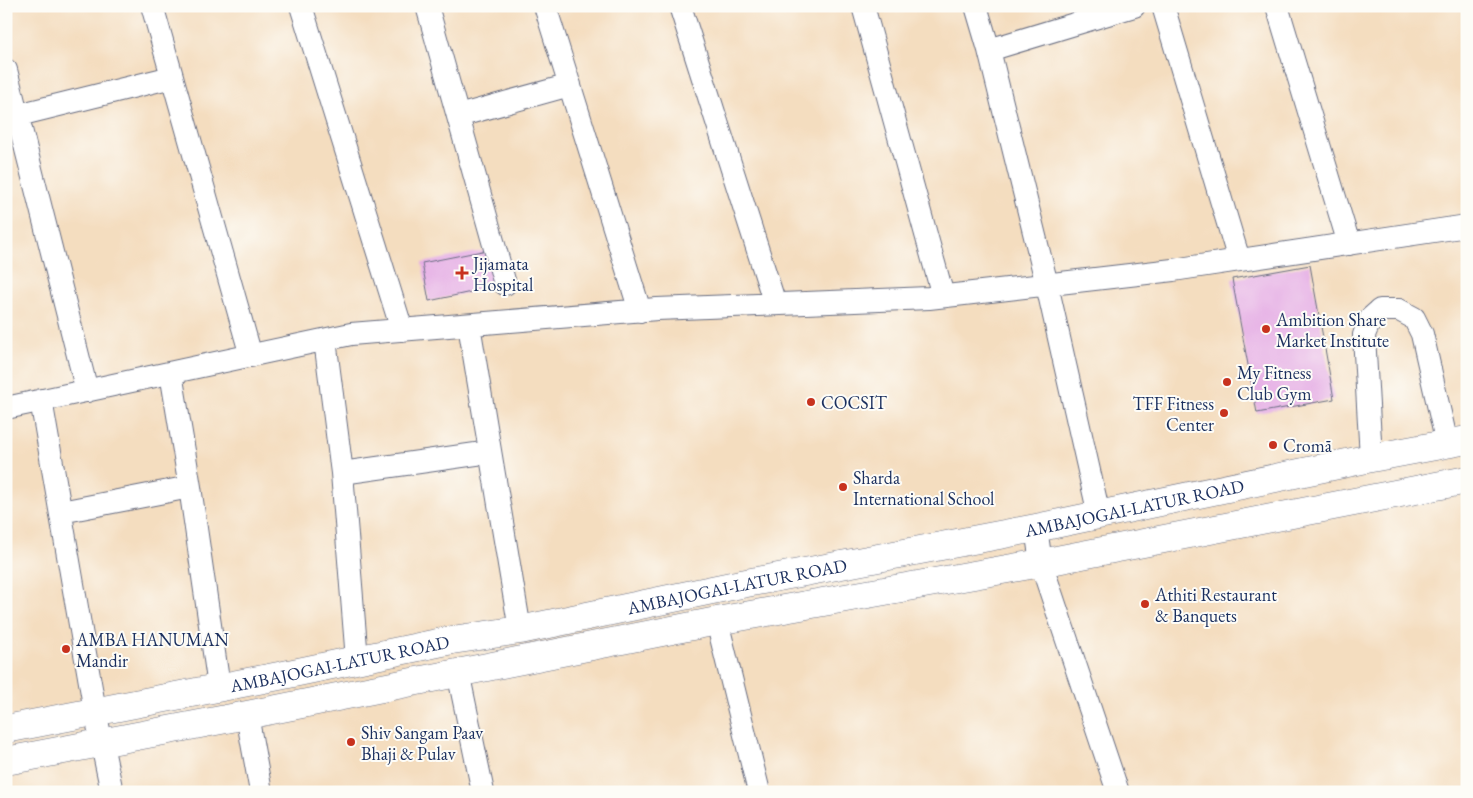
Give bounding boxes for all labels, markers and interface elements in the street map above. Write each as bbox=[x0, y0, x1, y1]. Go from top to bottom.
place label: Jijamata Hospital bbox=[471, 252, 533, 296]
marker: Jijamata Hospital bbox=[455, 266, 469, 280]
place label: Ambition Share Market Institute bbox=[1275, 308, 1389, 352]
marker: Ambition Share Market Institute bbox=[1260, 323, 1272, 335]
place label: My Fitness Club Gym bbox=[1237, 361, 1312, 405]
marker: My Fitness Club Gym bbox=[1221, 376, 1233, 388]
place label: COCSIT bbox=[821, 391, 888, 414]
place label: TFF Fitness Center bbox=[1132, 392, 1214, 436]
marker: COCSIT bbox=[805, 396, 817, 408]
marker: TFF Fitness Center bbox=[1218, 407, 1230, 419]
place label: Cromā bbox=[1283, 434, 1333, 457]
marker: Cromā bbox=[1267, 439, 1279, 451]
place label: Sharda International School bbox=[853, 466, 994, 510]
street label: AMBAJOGAI-LATUR ROAD bbox=[1022, 473, 1246, 542]
marker: Sharda International School bbox=[837, 481, 849, 493]
street label: AMBAJOGAI-LATUR ROAD bbox=[624, 553, 849, 619]
place label: Athiti Restaurant & Banquets bbox=[1154, 583, 1277, 627]
marker: Athiti Restaurant & Banquets bbox=[1139, 598, 1151, 610]
place label: AMBA HANUMAN Mandir bbox=[75, 628, 230, 672]
street label: AMBAJOGAI-LATUR ROAD bbox=[227, 629, 451, 697]
marker: AMBA HANUMAN Mandir bbox=[60, 643, 72, 655]
place label: Shiv Sangam Paav Bhaji & Pulav bbox=[361, 721, 483, 765]
marker: Shiv Sangam Paav Bhaji & Pulav bbox=[345, 736, 357, 748]

